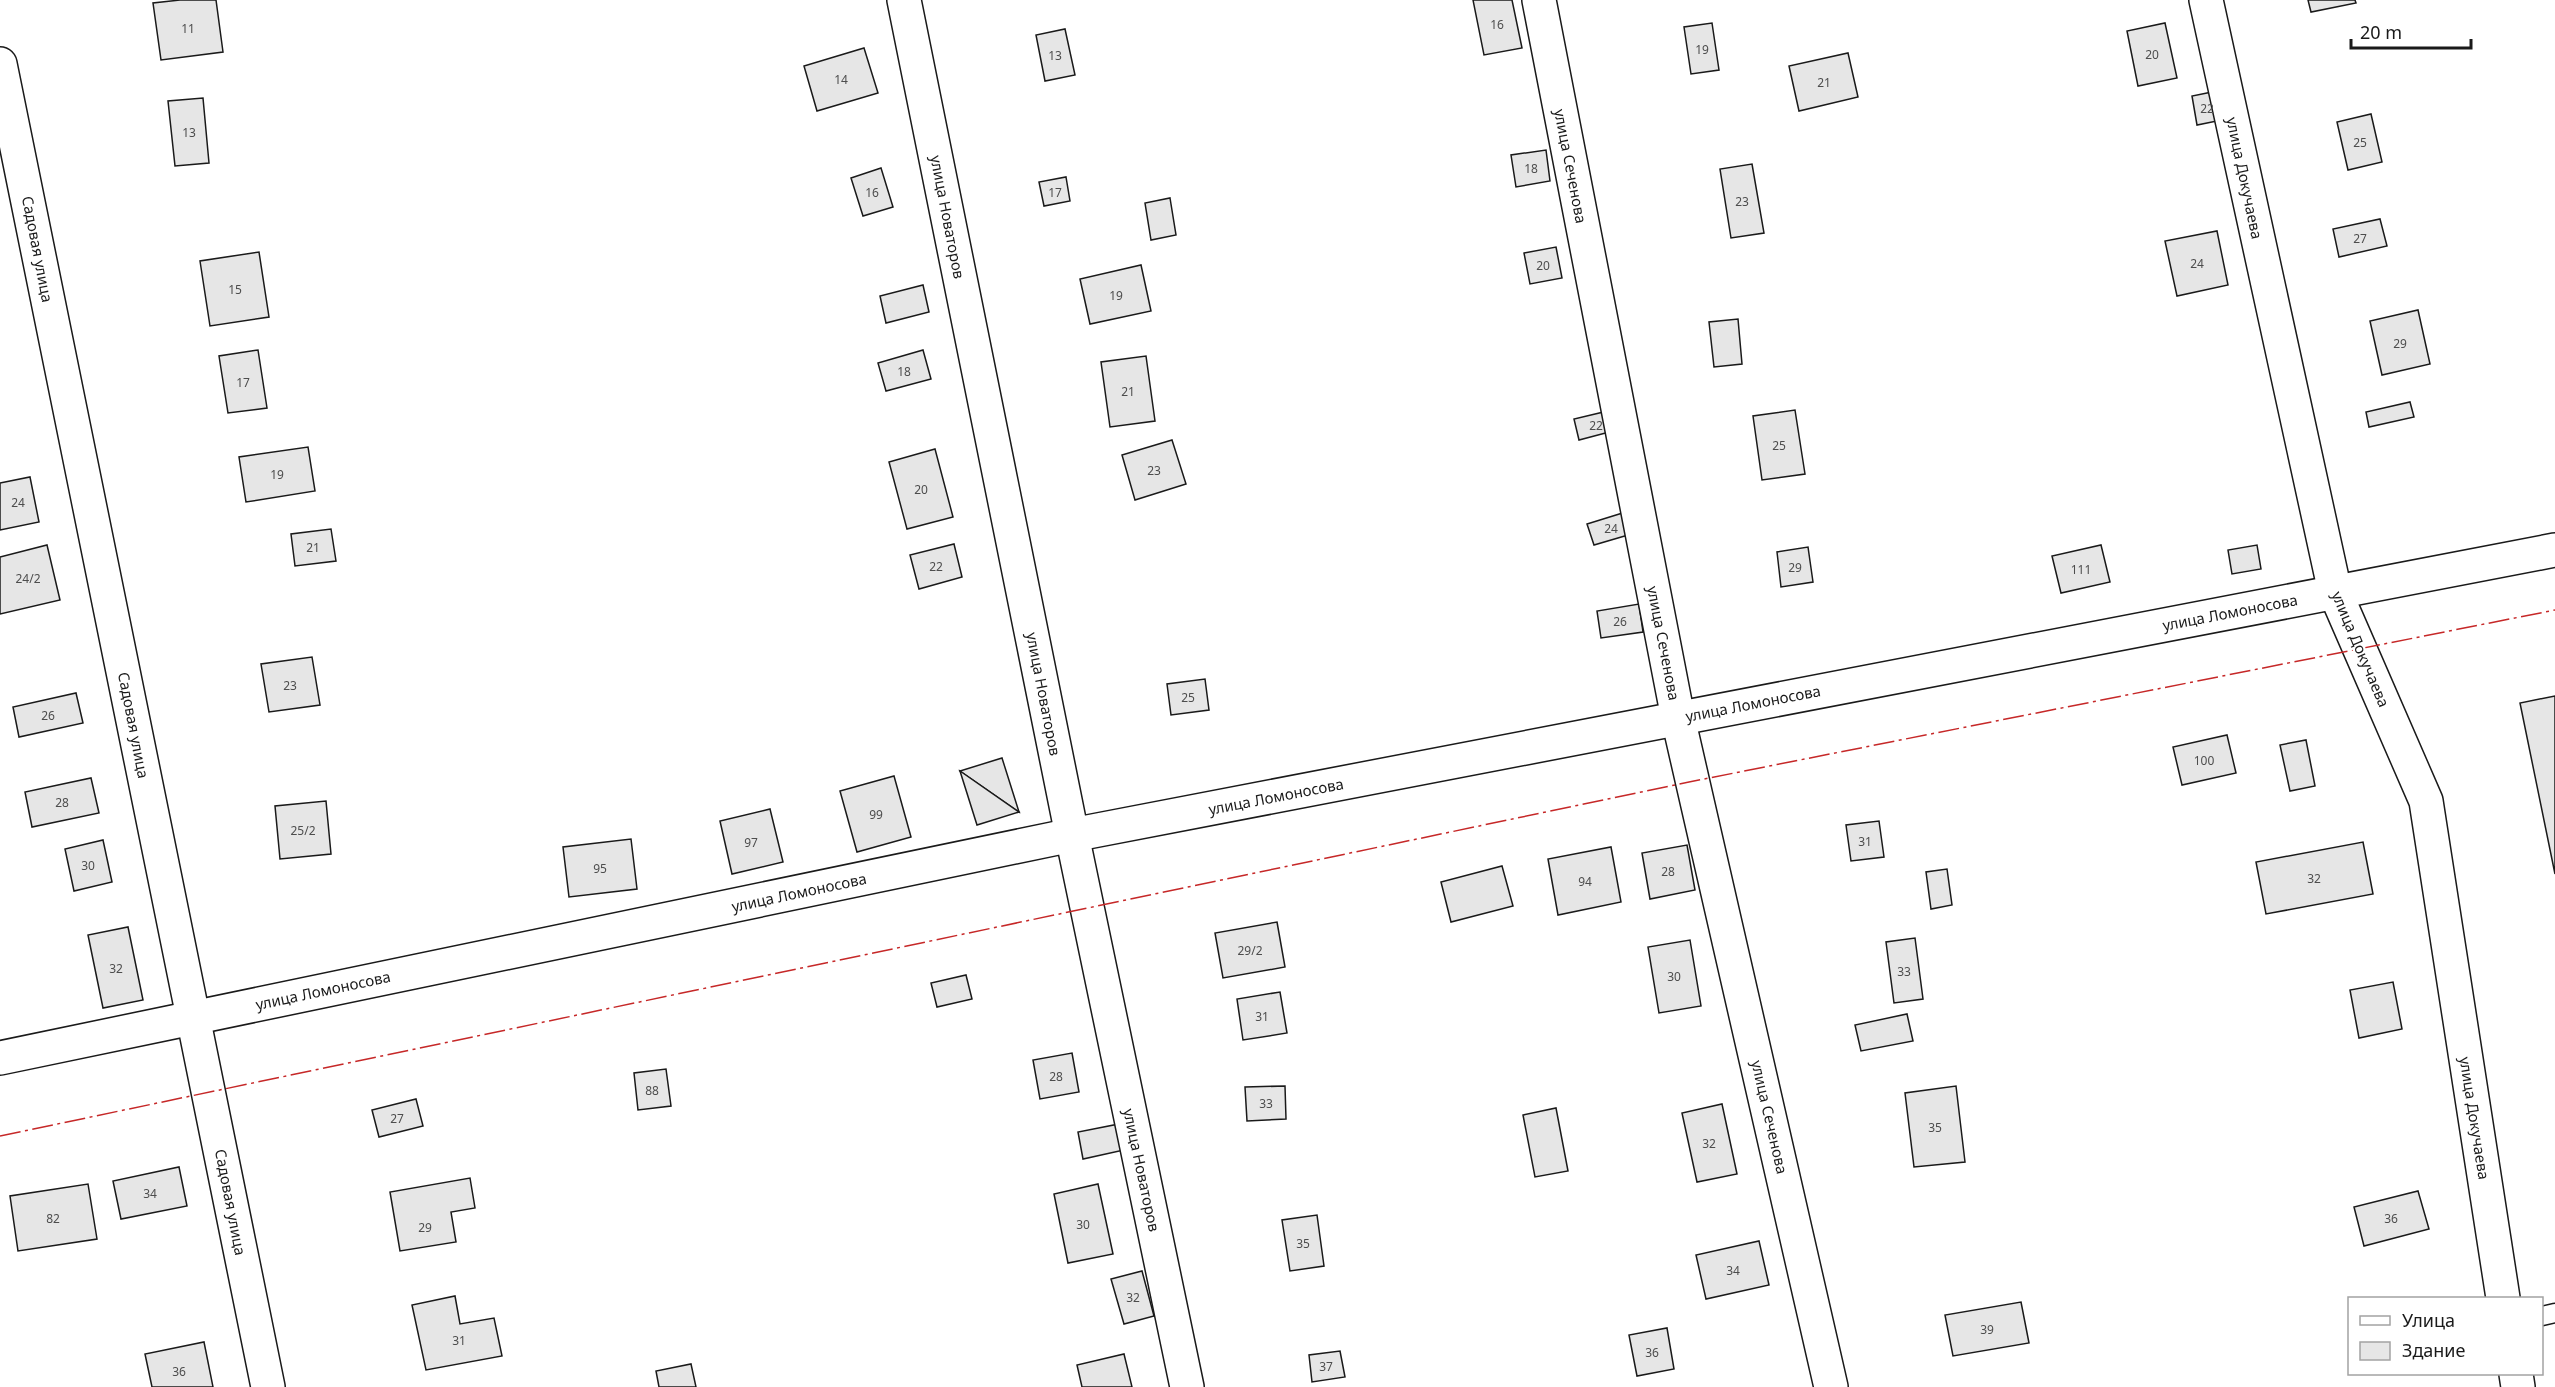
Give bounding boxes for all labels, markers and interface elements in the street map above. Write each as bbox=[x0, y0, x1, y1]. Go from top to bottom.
scale bar bbox=[2351, 12, 2471, 50]
house number: 16 bbox=[1490, 16, 1504, 33]
house number: 11 bbox=[181, 20, 195, 37]
text: 20 m bbox=[2360, 20, 2402, 44]
house number: 19 bbox=[1695, 41, 1709, 58]
house number: 20 bbox=[2145, 46, 2159, 63]
house number: 13 bbox=[1048, 47, 1062, 64]
house number: 14 bbox=[834, 71, 848, 88]
house number: 21 bbox=[1817, 74, 1831, 91]
house number: 22 bbox=[2200, 100, 2214, 117]
street label: улица Сеченова bbox=[1550, 107, 1592, 225]
street label: улица Докучаева bbox=[2222, 115, 2268, 241]
house number: 13 bbox=[182, 124, 196, 141]
house number: 25 bbox=[2353, 134, 2367, 151]
street label: улица Новаторов bbox=[926, 154, 970, 280]
house number: 18 bbox=[1524, 160, 1538, 177]
house number: 16 bbox=[865, 184, 879, 201]
house number: 17 bbox=[1048, 184, 1062, 201]
house number: 23 bbox=[1735, 193, 1749, 210]
street label: Садовая улица bbox=[18, 194, 58, 304]
house number: 27 bbox=[2353, 230, 2367, 247]
house number: 24 bbox=[2190, 255, 2204, 272]
house number: 20 bbox=[1536, 257, 1550, 274]
house number: 15 bbox=[228, 281, 242, 298]
house number: 19 bbox=[1109, 287, 1123, 304]
house number: 29 bbox=[2393, 335, 2407, 352]
house number: 18 bbox=[897, 363, 911, 380]
house number: 17 bbox=[236, 374, 250, 391]
house number: 21 bbox=[1121, 383, 1135, 400]
house number: 22 bbox=[1589, 417, 1603, 434]
house number: 25 bbox=[1772, 437, 1786, 454]
house number: 23 bbox=[1147, 462, 1161, 479]
house number: 19 bbox=[270, 466, 284, 483]
house number: 20 bbox=[914, 481, 928, 498]
house number: 24 bbox=[11, 494, 25, 511]
house number: 24 bbox=[1604, 520, 1618, 537]
house number: 21 bbox=[306, 539, 320, 556]
house number: 22 bbox=[929, 558, 943, 575]
house number: 29 bbox=[1788, 559, 1802, 576]
house number: 111 bbox=[2071, 561, 2091, 578]
house number: 24/2 bbox=[15, 570, 41, 587]
street label: улица Сеченова bbox=[1643, 584, 1685, 702]
street label: улица Докучаева bbox=[2328, 588, 2394, 710]
street label: улица Ломоносова bbox=[2161, 589, 2299, 635]
house number: 26 bbox=[1613, 613, 1627, 630]
street label: улица Новаторов bbox=[1022, 631, 1066, 757]
street label: Садовая улица bbox=[114, 670, 154, 780]
house number: 23 bbox=[283, 677, 297, 694]
street label: улица Ломоносова bbox=[1684, 680, 1822, 726]
house number: 25 bbox=[1181, 689, 1195, 706]
house number: 26 bbox=[41, 707, 55, 724]
house number: 100 bbox=[2194, 752, 2214, 769]
street label: улица Ломоносова bbox=[1207, 773, 1345, 819]
house number: 28 bbox=[55, 794, 69, 811]
house number: 99 bbox=[869, 806, 883, 823]
house number: 25/2 bbox=[290, 822, 316, 839]
house number: 31 bbox=[1858, 833, 1872, 850]
house number: 97 bbox=[744, 834, 758, 851]
house number: 30 bbox=[81, 857, 95, 874]
house number: 95 bbox=[593, 860, 607, 877]
house number: 28 bbox=[1661, 863, 1675, 880]
street label: улица Ломоносова bbox=[730, 868, 868, 916]
house number: 32 bbox=[2307, 870, 2321, 887]
house number: 94 bbox=[1578, 873, 1592, 890]
house number: 29/2 bbox=[1237, 942, 1263, 959]
house number: 32 bbox=[109, 960, 123, 977]
house number: 33 bbox=[1897, 963, 1911, 980]
street label: улица Ломоносова bbox=[254, 966, 392, 1014]
house number: 30 bbox=[1667, 968, 1681, 985]
house number: 31 bbox=[1255, 1008, 1269, 1025]
street label: улица Докучаева bbox=[2455, 1055, 2495, 1181]
street label: улица Сеченова bbox=[1747, 1058, 1793, 1176]
house number: 28 bbox=[1049, 1068, 1063, 1085]
house number: 88 bbox=[645, 1082, 659, 1099]
house number: 33 bbox=[1259, 1095, 1273, 1112]
street label: улица Новаторов bbox=[1119, 1107, 1165, 1233]
house number: 27 bbox=[390, 1110, 404, 1127]
house number: 35 bbox=[1928, 1119, 1942, 1136]
house number: 32 bbox=[1702, 1135, 1716, 1152]
street label: Садовая улица bbox=[211, 1147, 251, 1257]
house number: 34 bbox=[143, 1185, 157, 1202]
house number: 82 bbox=[46, 1210, 60, 1227]
house number: 36 bbox=[2384, 1210, 2398, 1227]
house number: 30 bbox=[1076, 1216, 1090, 1233]
house number: 29 bbox=[418, 1219, 432, 1236]
house number: 35 bbox=[1296, 1235, 1310, 1252]
house number: 34 bbox=[1726, 1262, 1740, 1279]
house number: 32 bbox=[1126, 1289, 1140, 1306]
legend bbox=[2348, 1297, 2543, 1375]
text: Улица bbox=[2402, 1308, 2455, 1332]
house number: 39 bbox=[1980, 1321, 1994, 1338]
house number: 31 bbox=[452, 1332, 466, 1349]
text: Здание bbox=[2402, 1338, 2466, 1362]
house number: 36 bbox=[1645, 1344, 1659, 1361]
house number: 37 bbox=[1319, 1358, 1333, 1375]
house number: 36 bbox=[172, 1363, 186, 1380]

